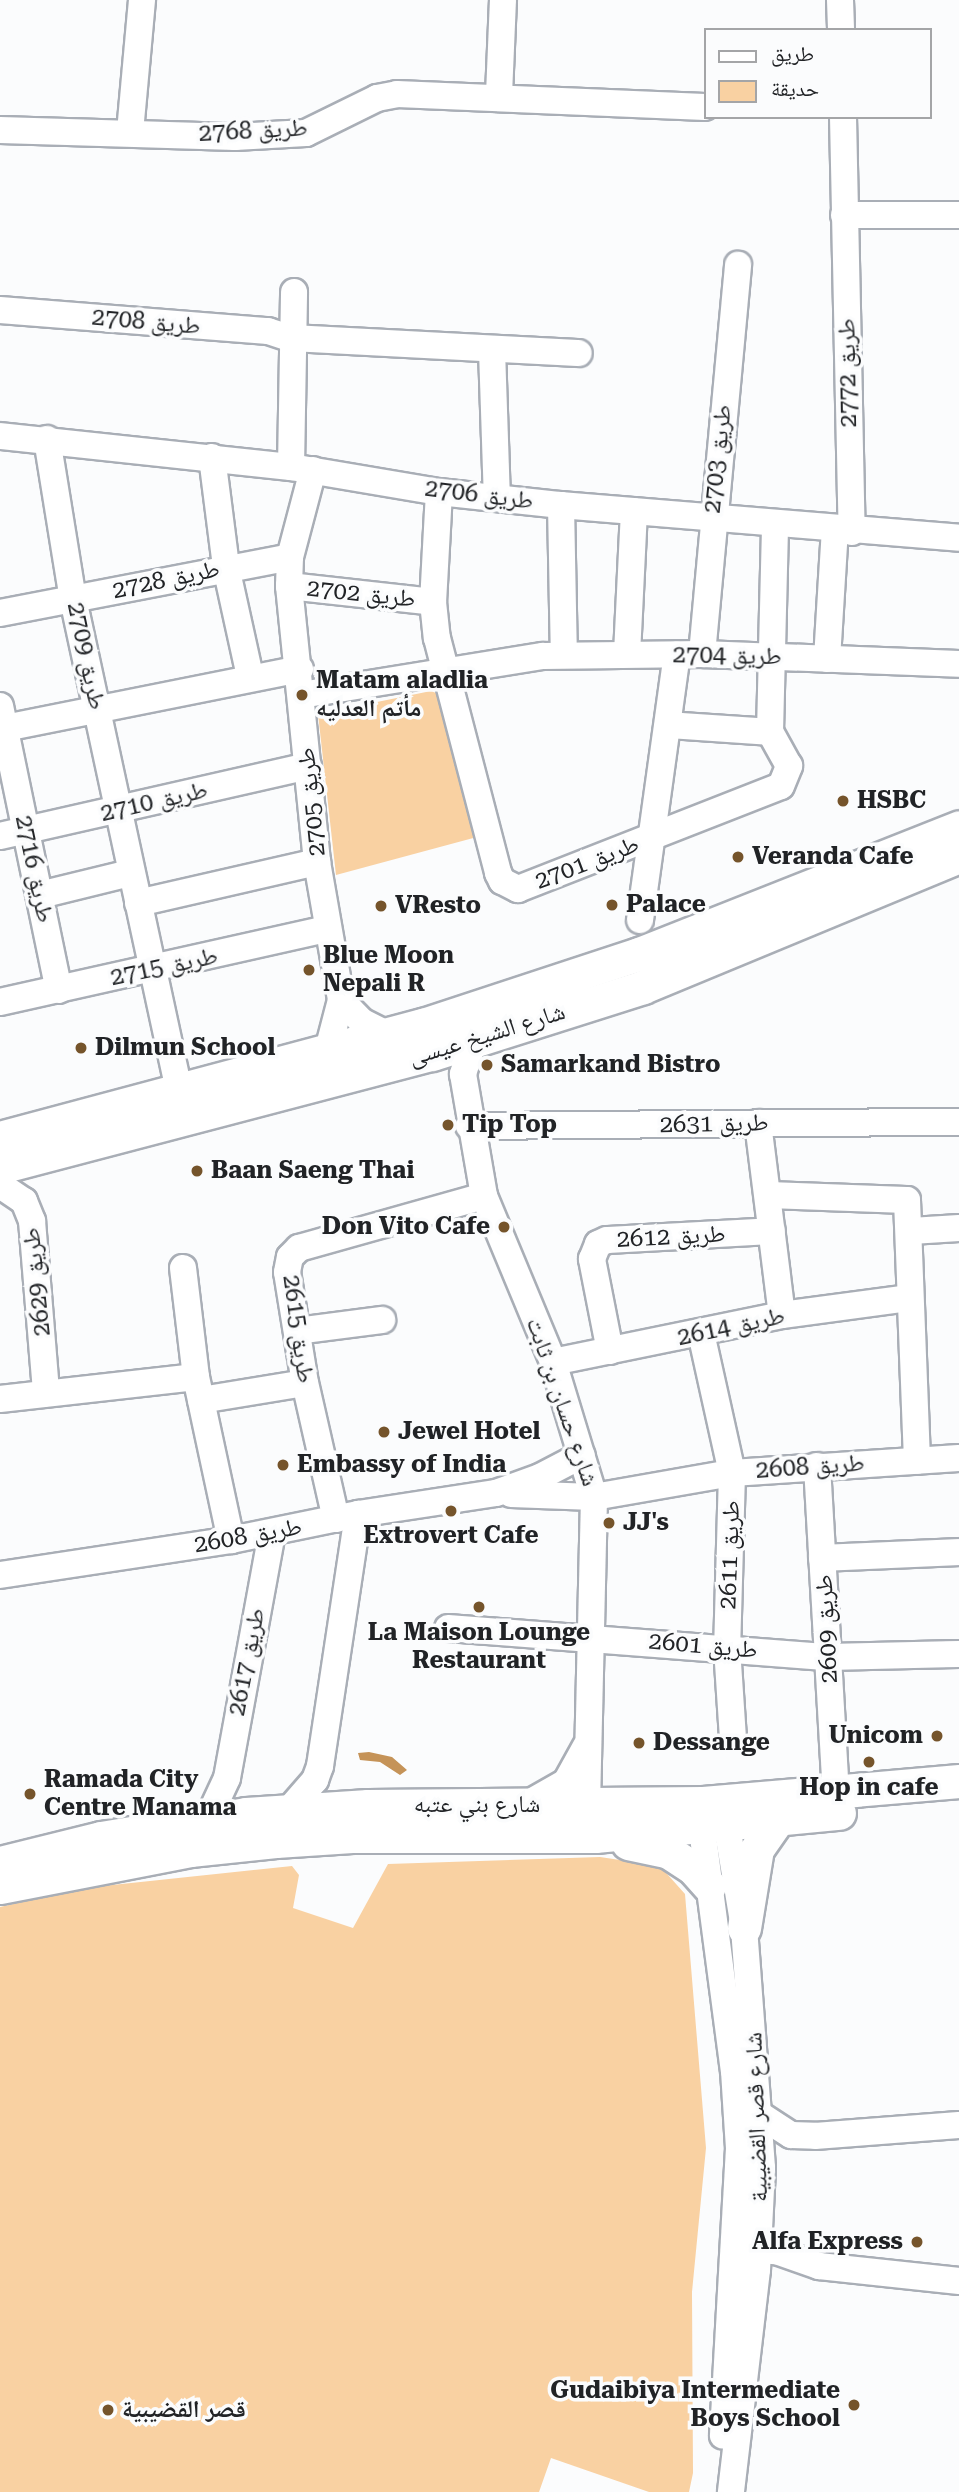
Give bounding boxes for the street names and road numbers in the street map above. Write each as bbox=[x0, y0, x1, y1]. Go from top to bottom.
street label: طريق 2768 bbox=[198, 114, 308, 148]
street label: طريق 2708 bbox=[90, 303, 202, 341]
street label: طريق 2772 bbox=[833, 318, 863, 428]
street label: طريق 2703 bbox=[698, 403, 738, 515]
street label: طريق 2706 bbox=[423, 474, 535, 516]
street label: طريق 2728 bbox=[110, 555, 222, 605]
street label: طريق 2702 bbox=[305, 574, 417, 614]
street label: طريق 2709 bbox=[61, 600, 111, 712]
street label: طريق 2704 bbox=[672, 641, 782, 671]
street label: طريق 2705 bbox=[292, 746, 332, 858]
street label: طريق 2710 bbox=[98, 776, 210, 828]
street label: طريق 2716 bbox=[9, 813, 59, 925]
street label: طريق 2701 bbox=[531, 830, 643, 896]
street label: طريق 2715 bbox=[108, 942, 220, 992]
street label: شارع الشيخ عيسى bbox=[405, 998, 569, 1072]
street label: طريق 2631 bbox=[659, 1109, 769, 1139]
street label: طريق 2612 bbox=[616, 1220, 726, 1254]
street label: طريق 2629 bbox=[17, 1226, 57, 1338]
street label: طريق 2615 bbox=[276, 1273, 320, 1385]
street label: طريق 2614 bbox=[675, 1302, 787, 1352]
street label: شارع حسان بن ثابت bbox=[520, 1314, 604, 1490]
street label: طريق 2608 bbox=[755, 1449, 865, 1485]
street label: طريق 2611 bbox=[714, 1500, 746, 1610]
street label: طريق 2608 bbox=[192, 1512, 304, 1560]
street label: طريق 2609 bbox=[810, 1574, 844, 1684]
street label: طريق 2617 bbox=[222, 1606, 272, 1718]
street label: طريق 2601 bbox=[647, 1627, 759, 1665]
street label: شارع بني عتبه bbox=[414, 1791, 540, 1819]
street label: شارع قصر القضيبية bbox=[740, 2031, 774, 2203]

